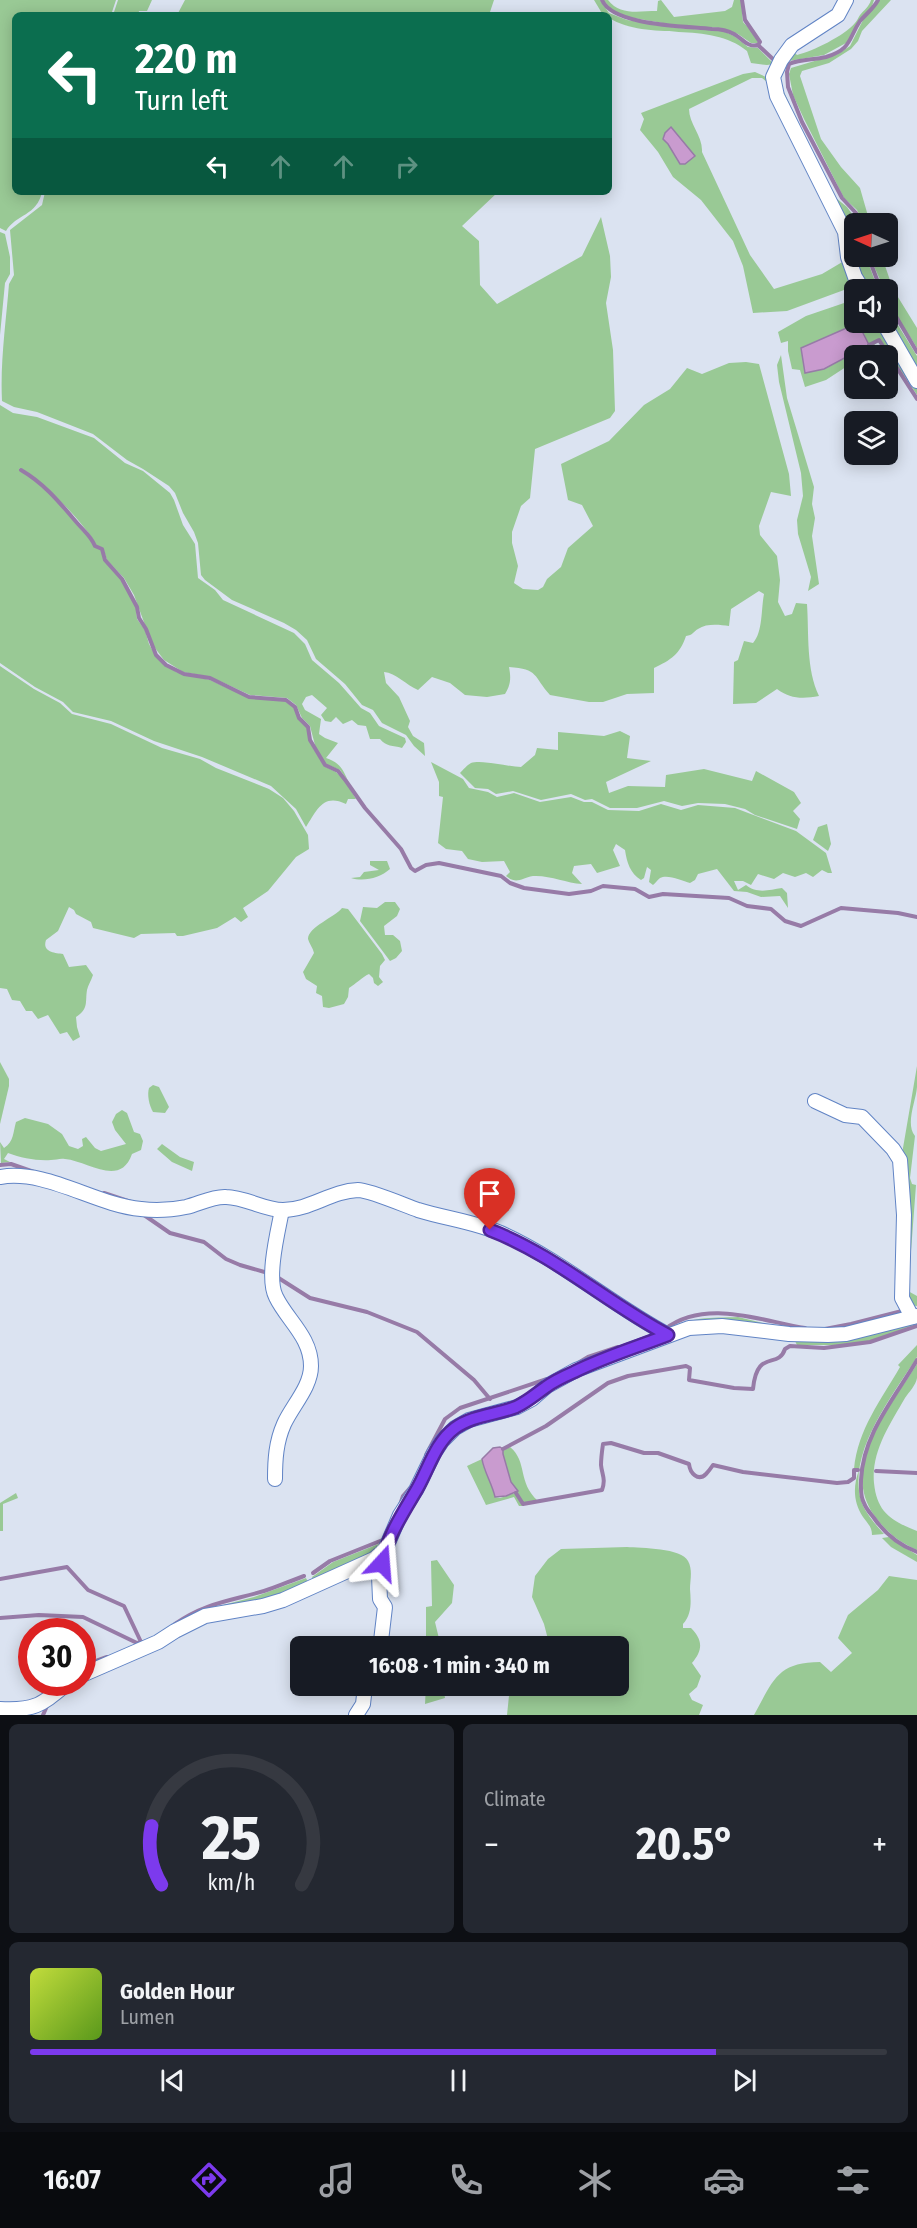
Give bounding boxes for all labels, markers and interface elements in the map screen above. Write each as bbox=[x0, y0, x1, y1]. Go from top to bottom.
text: 220 m bbox=[135, 34, 238, 84]
icon: left bbox=[36, 36, 114, 114]
text: Turn left bbox=[135, 85, 228, 117]
icon: left bbox=[201, 150, 234, 183]
icon: ahead bbox=[264, 150, 297, 183]
icon: ahead bbox=[327, 150, 360, 183]
icon: right bbox=[390, 150, 423, 183]
north arrow bbox=[844, 213, 898, 267]
map controls bbox=[844, 213, 898, 465]
button: sound bbox=[844, 279, 898, 333]
button: search bbox=[844, 345, 898, 399]
button: layers bbox=[844, 411, 898, 465]
pin bbox=[464, 1168, 515, 1230]
icon: arrive bbox=[473, 1177, 506, 1210]
position arrow bbox=[350, 1531, 414, 1595]
speed limit sign: 30 bbox=[18, 1618, 96, 1696]
text: 16:08 · 1 min · 340 m bbox=[369, 1652, 550, 1679]
text: Climate bbox=[484, 1787, 546, 1811]
text: 25 bbox=[201, 1801, 261, 1876]
text: 20.5° bbox=[636, 1817, 735, 1871]
text: − bbox=[484, 1825, 499, 1865]
text: + bbox=[872, 1825, 887, 1865]
text: km/h bbox=[208, 1871, 255, 1897]
text: Golden Hour bbox=[120, 1978, 234, 2005]
text: Lumen bbox=[120, 2005, 175, 2029]
icon: previous bbox=[156, 2064, 189, 2097]
icon: pause bbox=[442, 2064, 475, 2097]
icon: next bbox=[728, 2064, 761, 2097]
icon: directions bbox=[188, 2159, 230, 2201]
icon: music bbox=[316, 2159, 358, 2201]
icon: phone bbox=[445, 2159, 487, 2201]
icon: climate bbox=[574, 2159, 616, 2201]
icon: car bbox=[703, 2159, 745, 2201]
icon: filters bbox=[832, 2159, 874, 2201]
text: 16:07 bbox=[43, 2164, 101, 2196]

